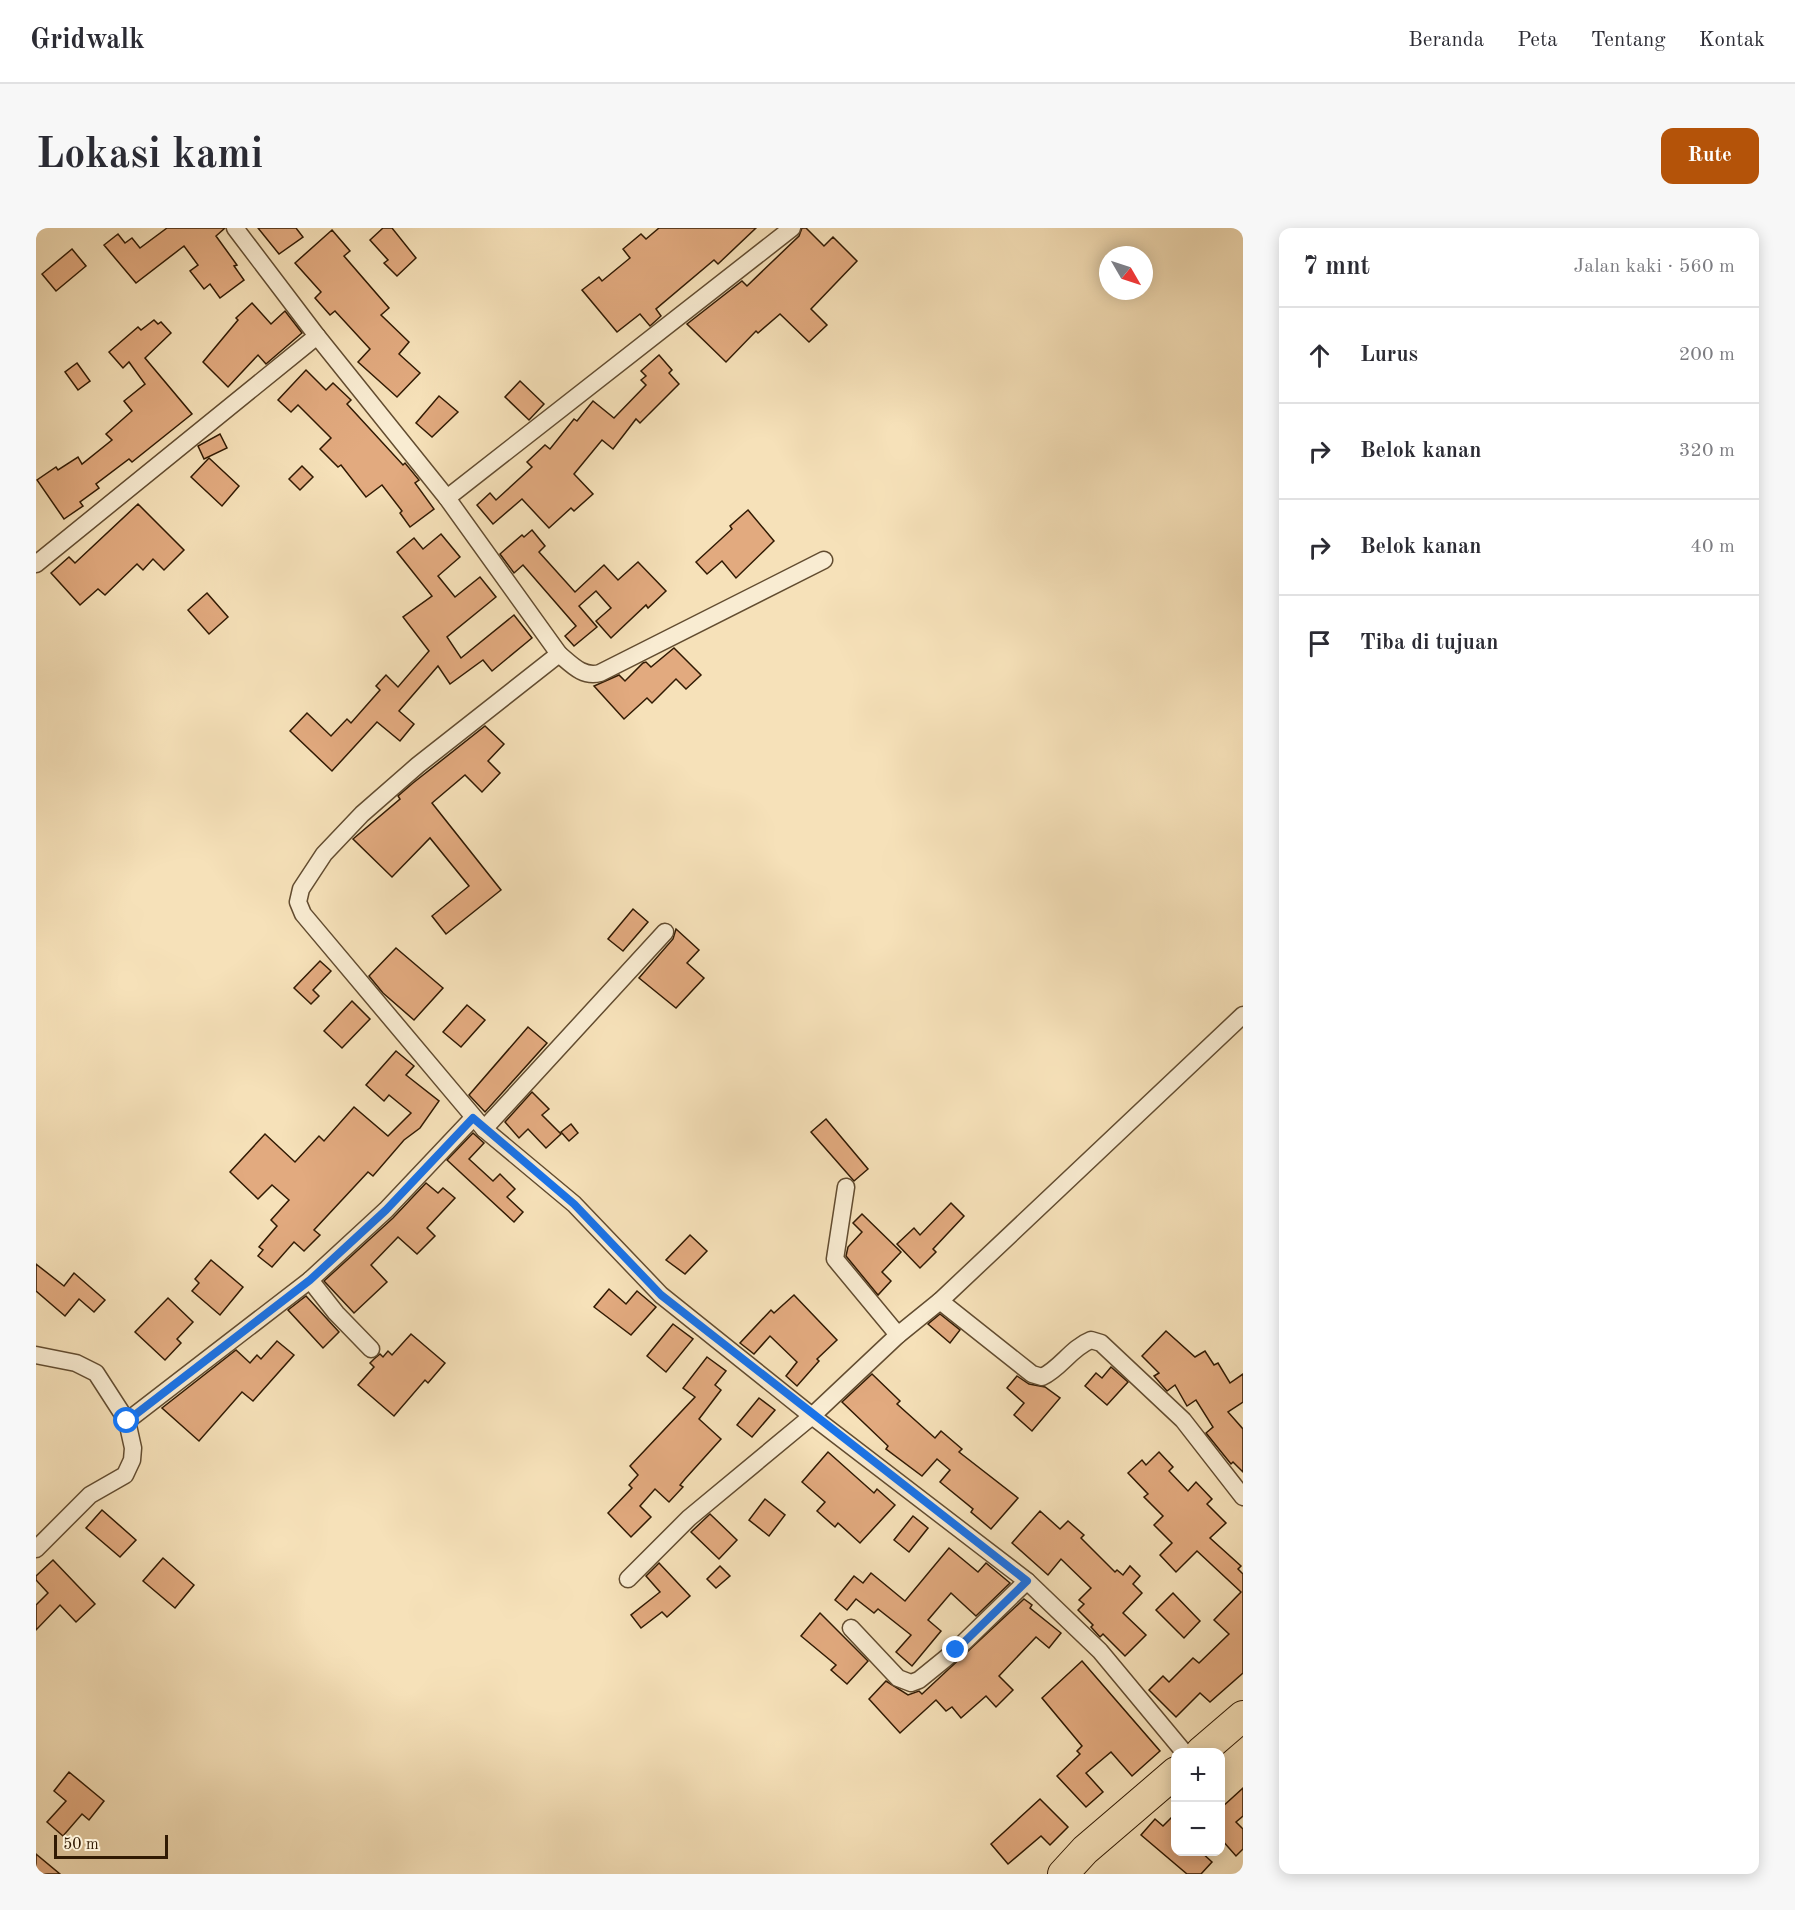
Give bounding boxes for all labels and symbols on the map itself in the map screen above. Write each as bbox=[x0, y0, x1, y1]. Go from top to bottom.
north arrow bbox=[1099, 246, 1153, 300]
route start bbox=[113, 1407, 139, 1433]
route end bbox=[942, 1636, 968, 1662]
scale bar bbox=[54, 1832, 168, 1860]

